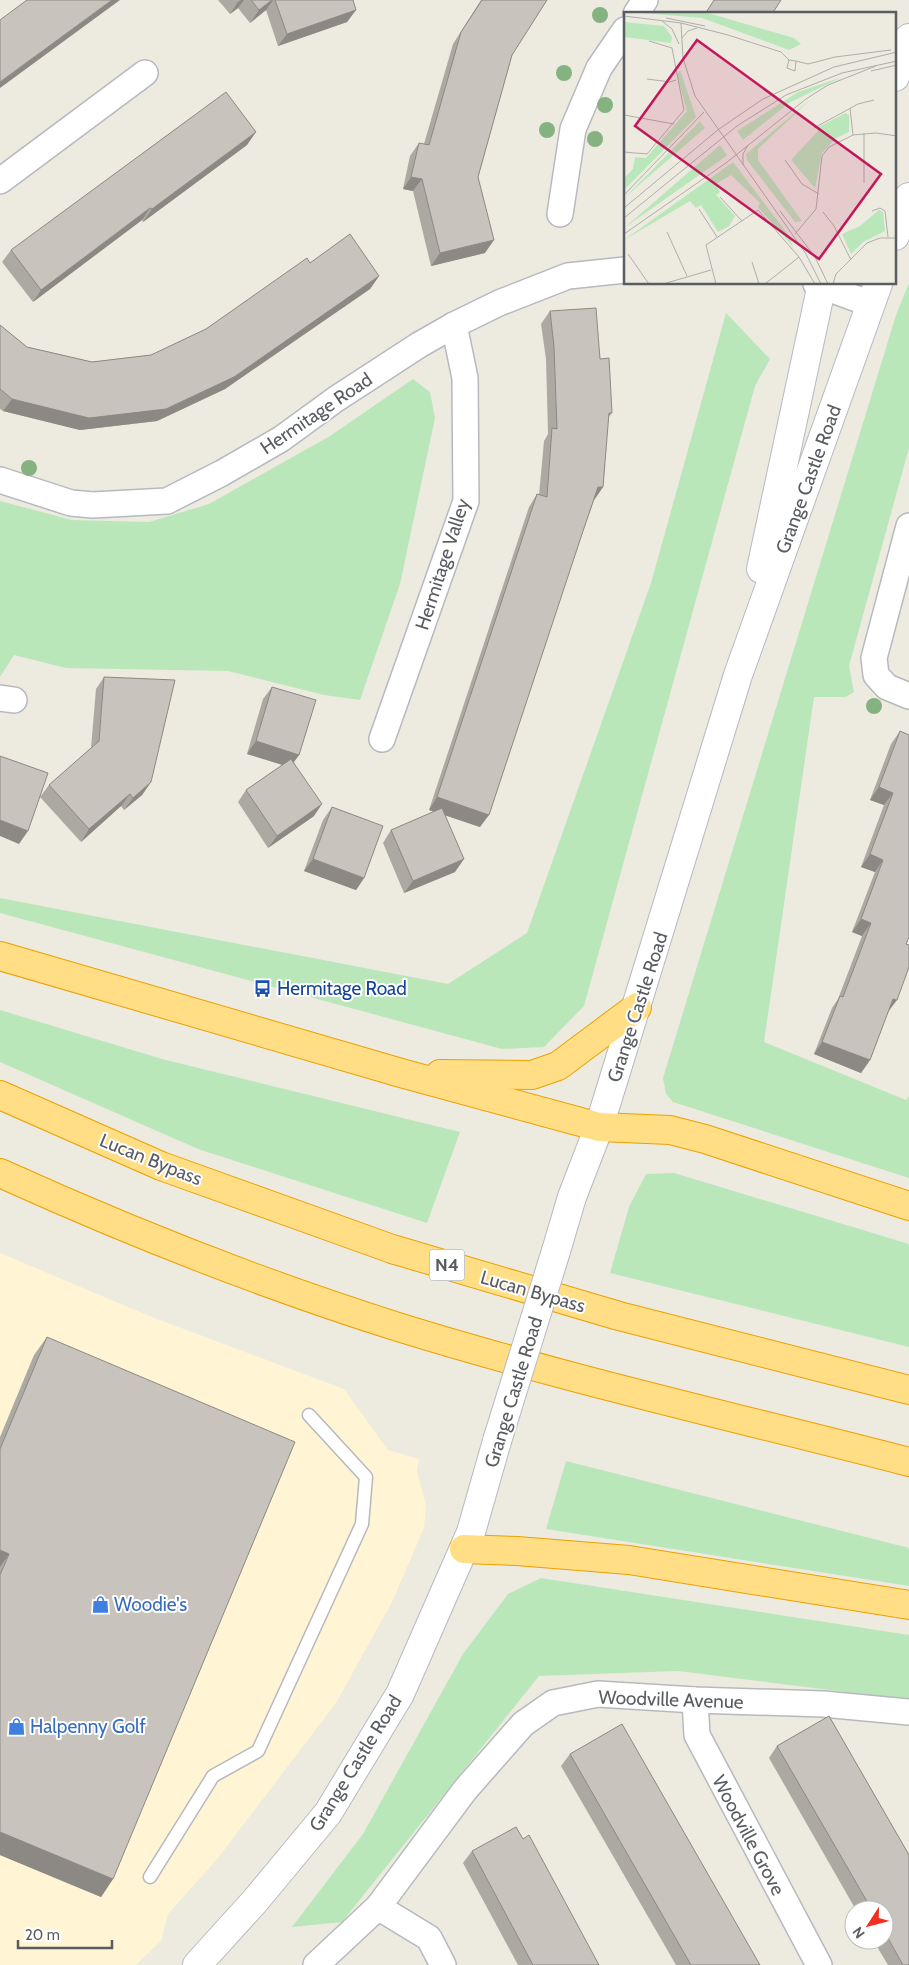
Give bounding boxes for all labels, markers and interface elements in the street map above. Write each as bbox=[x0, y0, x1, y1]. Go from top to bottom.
inset map bbox=[624, 12, 896, 285]
street label: Hermitage Road bbox=[256, 368, 377, 459]
street label: Grange Castle Road bbox=[771, 402, 846, 557]
street label: Hermitage Valley bbox=[410, 495, 475, 633]
street label: Grange Castle Road bbox=[602, 929, 673, 1085]
place label: Hermitage Road bbox=[277, 977, 407, 1000]
bus stop icon: Hermitage Road bbox=[253, 978, 273, 998]
street label: Lucan Bypass bbox=[96, 1129, 205, 1190]
road number: N4 bbox=[430, 1250, 464, 1280]
street label: Lucan Bypass bbox=[478, 1266, 588, 1317]
street label: Grange Castle Road bbox=[480, 1314, 547, 1470]
place label: Woodie's bbox=[114, 1593, 187, 1616]
shop icon: Woodie's bbox=[90, 1594, 110, 1614]
street label: Woodville Avenue bbox=[598, 1685, 744, 1714]
street label: Grange Castle Road bbox=[304, 1691, 407, 1836]
place label: Halpenny Golf bbox=[30, 1715, 147, 1738]
shop icon: Halpenny Golf bbox=[6, 1716, 26, 1736]
street label: Woodville Grove bbox=[707, 1771, 790, 1899]
north arrow bbox=[844, 1900, 894, 1950]
scale bar bbox=[18, 1918, 111, 1950]
text: N bbox=[848, 1923, 869, 1942]
text: 20 m bbox=[25, 1926, 60, 1944]

